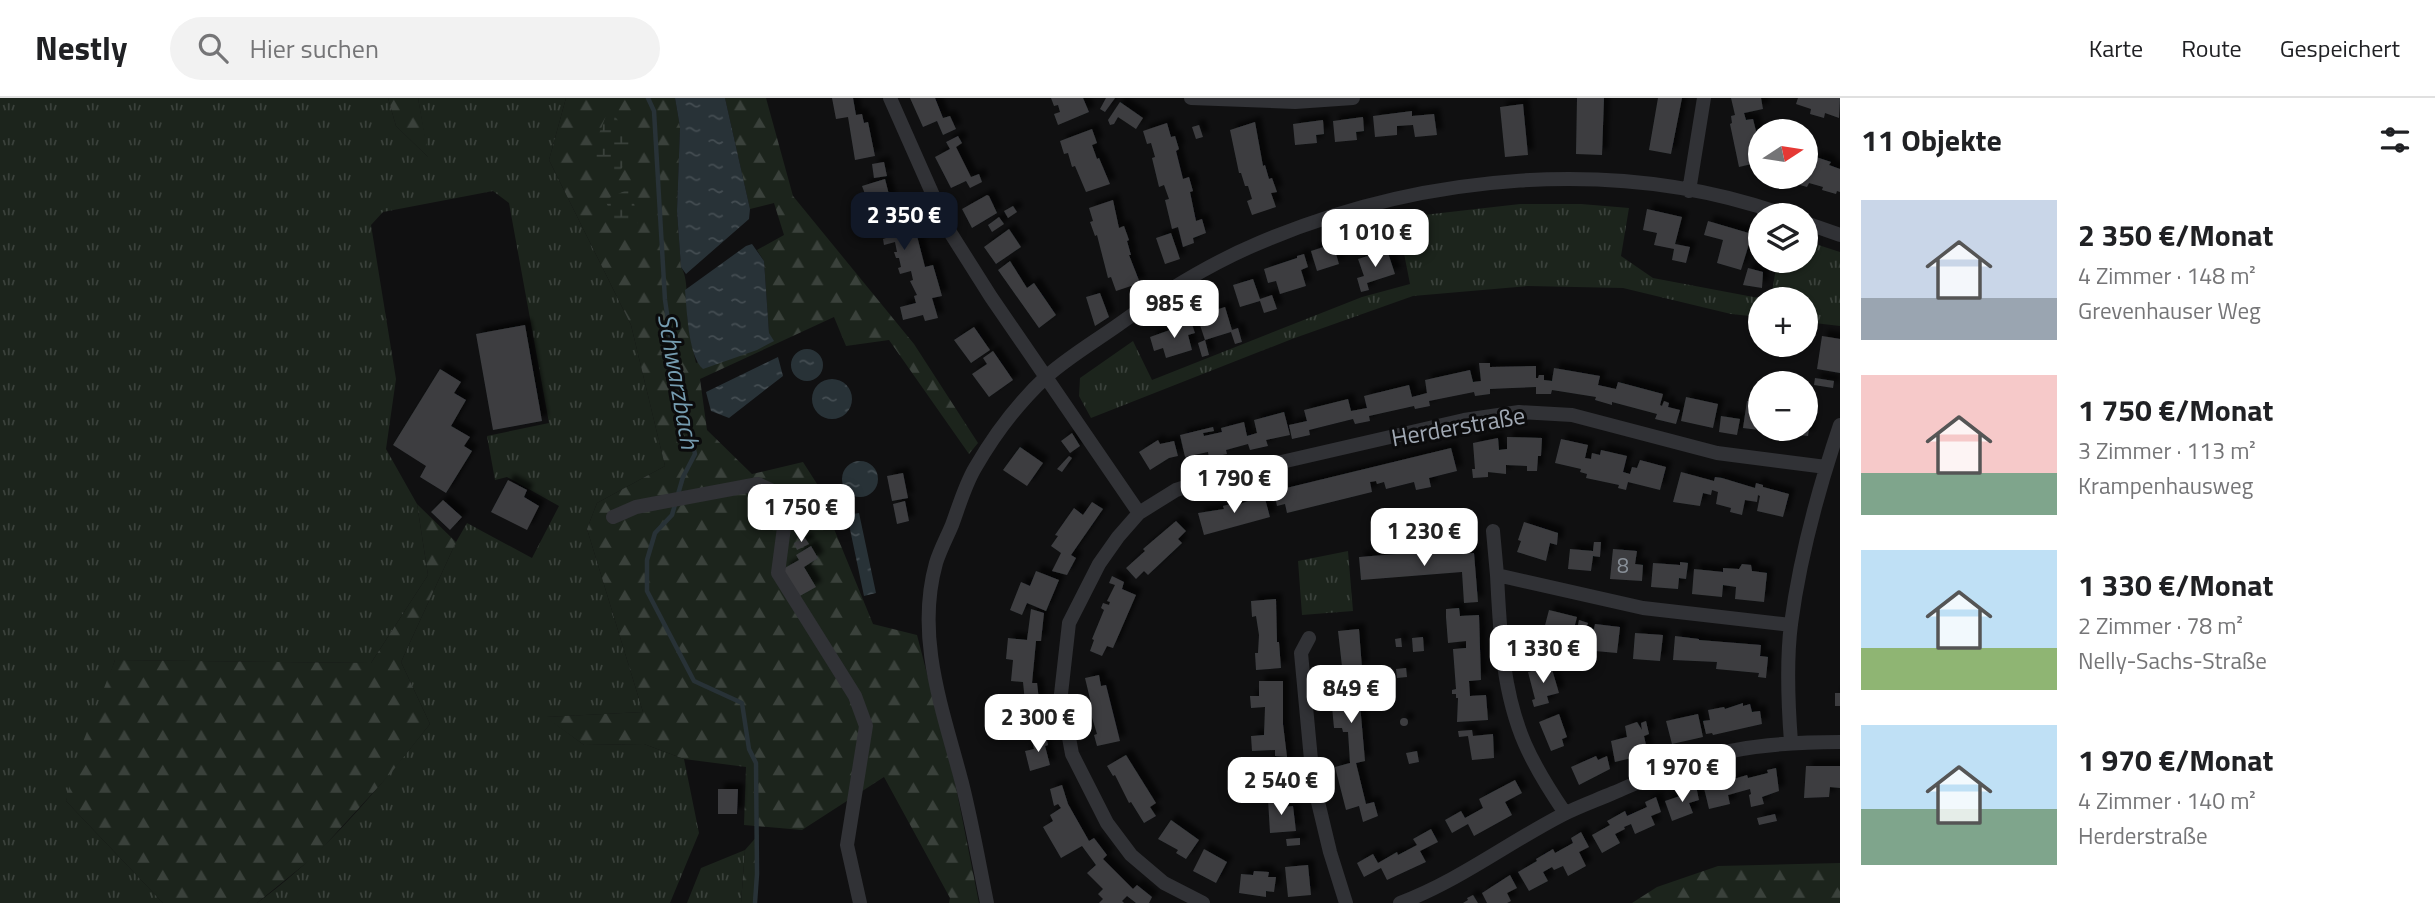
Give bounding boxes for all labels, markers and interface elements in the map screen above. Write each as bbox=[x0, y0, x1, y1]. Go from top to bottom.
search box bbox=[170, 17, 660, 80]
text: Nestly bbox=[35, 23, 128, 73]
icon: search bbox=[194, 29, 232, 67]
text: Hier suchen bbox=[250, 29, 379, 68]
text: Karte bbox=[2089, 30, 2143, 66]
text: Route bbox=[2181, 30, 2242, 66]
text: Gespeichert bbox=[2280, 30, 2400, 66]
text: 11 Objekte bbox=[1861, 117, 2002, 163]
north arrow bbox=[1748, 119, 1818, 189]
map controls bbox=[1748, 119, 1818, 441]
icon: filters bbox=[2376, 121, 2414, 159]
pin: 2 350 € bbox=[839, 192, 969, 252]
text: 2 350 € bbox=[867, 197, 941, 232]
button: layers bbox=[1748, 203, 1818, 273]
pin: 1 010 € bbox=[1310, 209, 1440, 269]
text: 2 350 €/Monat bbox=[2078, 212, 2274, 258]
text: 1 010 € bbox=[1338, 214, 1412, 249]
icon: home bbox=[1917, 228, 2001, 312]
text: 4 Zimmer · 148 m² bbox=[2078, 258, 2256, 293]
pin: 985 € bbox=[1125, 280, 1223, 340]
text: 985 € bbox=[1146, 285, 1202, 320]
button: + bbox=[1748, 287, 1818, 357]
text: Grevenhauser Weg bbox=[2078, 293, 2261, 328]
water label: Schwarzbach bbox=[648, 310, 710, 453]
button: − bbox=[1748, 371, 1818, 441]
text: 1 750 €/Monat bbox=[2078, 387, 2274, 433]
street label: Herderstraße bbox=[1388, 397, 1528, 455]
icon: home bbox=[1917, 403, 2001, 487]
text: 3 Zimmer · 113 m² bbox=[2078, 433, 2256, 468]
pin: 1 790 € bbox=[1169, 456, 1299, 515]
text: 1 790 € bbox=[1197, 460, 1271, 495]
text: Krampenhausweg bbox=[2078, 468, 2253, 503]
pin: 1 750 € bbox=[736, 484, 866, 544]
text: 1 750 € bbox=[764, 489, 838, 524]
pin: 1 230 € bbox=[1359, 508, 1489, 568]
text: 1 230 € bbox=[1387, 513, 1461, 548]
house number: 8 bbox=[1617, 549, 1629, 581]
text: 1 330 €/Monat bbox=[2078, 562, 2274, 608]
icon: home bbox=[1917, 578, 2001, 662]
text: 2 Zimmer · 78 m² bbox=[2078, 608, 2243, 643]
pin: 1 330 € bbox=[1478, 626, 1608, 685]
text: 1 330 € bbox=[1506, 630, 1580, 665]
text: Nelly-Sachs-Straße bbox=[2078, 643, 2267, 678]
pin: 849 € bbox=[1302, 666, 1400, 725]
text: 849 € bbox=[1323, 670, 1379, 705]
pin: 2 300 € bbox=[973, 694, 1103, 754]
text: 2 300 € bbox=[1001, 699, 1075, 734]
text: 1 970 €/Monat bbox=[2078, 737, 2274, 783]
pin: 1 970 € bbox=[1617, 744, 1747, 804]
text: 1 970 € bbox=[1645, 749, 1719, 784]
icon: home bbox=[1917, 753, 2001, 837]
pin: 2 540 € bbox=[1216, 758, 1346, 817]
text: 2 540 € bbox=[1244, 762, 1318, 797]
text: 4 Zimmer · 140 m² bbox=[2078, 783, 2256, 818]
text: Herderstraße bbox=[2078, 818, 2208, 853]

